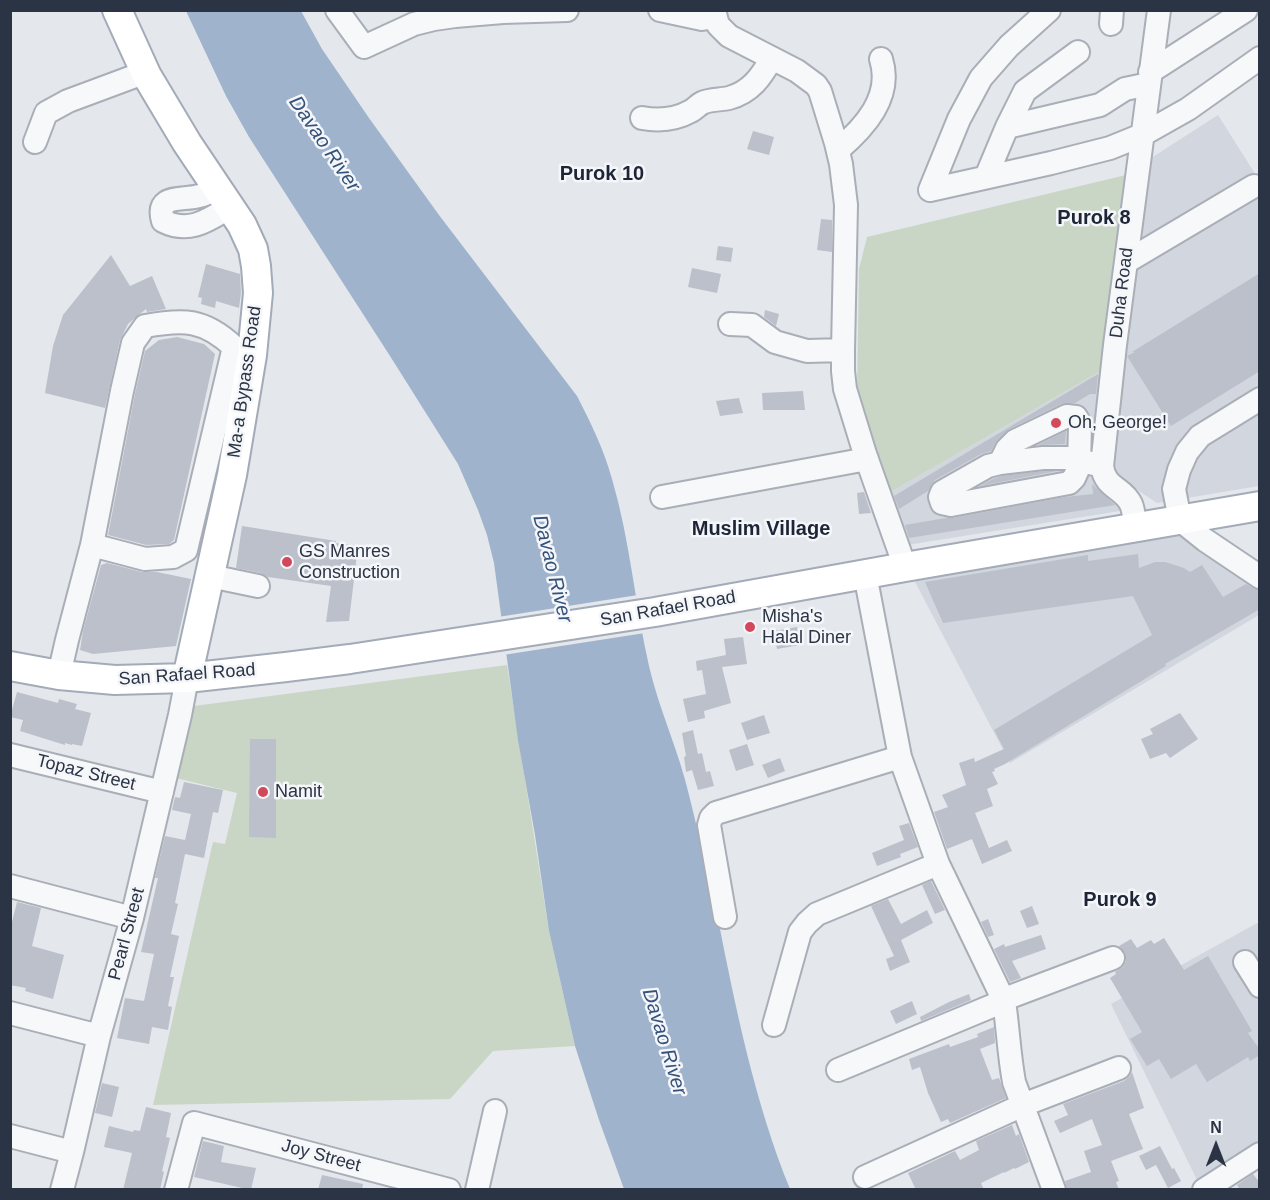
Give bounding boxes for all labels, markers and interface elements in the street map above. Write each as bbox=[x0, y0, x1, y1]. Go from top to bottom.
water label: Davao River bbox=[283, 92, 365, 196]
district label: Purok 10 bbox=[560, 162, 644, 186]
district label: Purok 8 bbox=[1057, 206, 1131, 230]
street label: Duha Road bbox=[1106, 246, 1138, 340]
street label: Ma-a Bypass Road bbox=[224, 305, 266, 459]
place label: Oh, George! bbox=[1068, 412, 1167, 434]
marker: Oh, George! bbox=[1049, 416, 1063, 430]
water label: Davao River bbox=[527, 513, 577, 625]
district label: Muslim Village bbox=[692, 517, 830, 541]
place label: GS Manres Construction bbox=[299, 541, 400, 584]
marker: GS Manres Construction bbox=[280, 555, 294, 569]
street label: San Rafael Road bbox=[599, 586, 737, 632]
place label: Misha's Halal Diner bbox=[762, 606, 851, 648]
marker: Misha's Halal Diner bbox=[743, 620, 757, 634]
street label: San Rafael Road bbox=[118, 659, 256, 691]
street label: Topaz Street bbox=[34, 750, 138, 796]
place label: Namit bbox=[275, 781, 322, 803]
marker: Namit bbox=[256, 785, 270, 799]
street label: Pearl Street bbox=[104, 885, 150, 983]
district label: Purok 9 bbox=[1083, 888, 1157, 912]
water label: Davao River bbox=[636, 986, 692, 1098]
north arrow bbox=[1186, 1116, 1246, 1176]
text: N bbox=[1210, 1119, 1222, 1136]
street label: Joy Street bbox=[279, 1135, 363, 1177]

